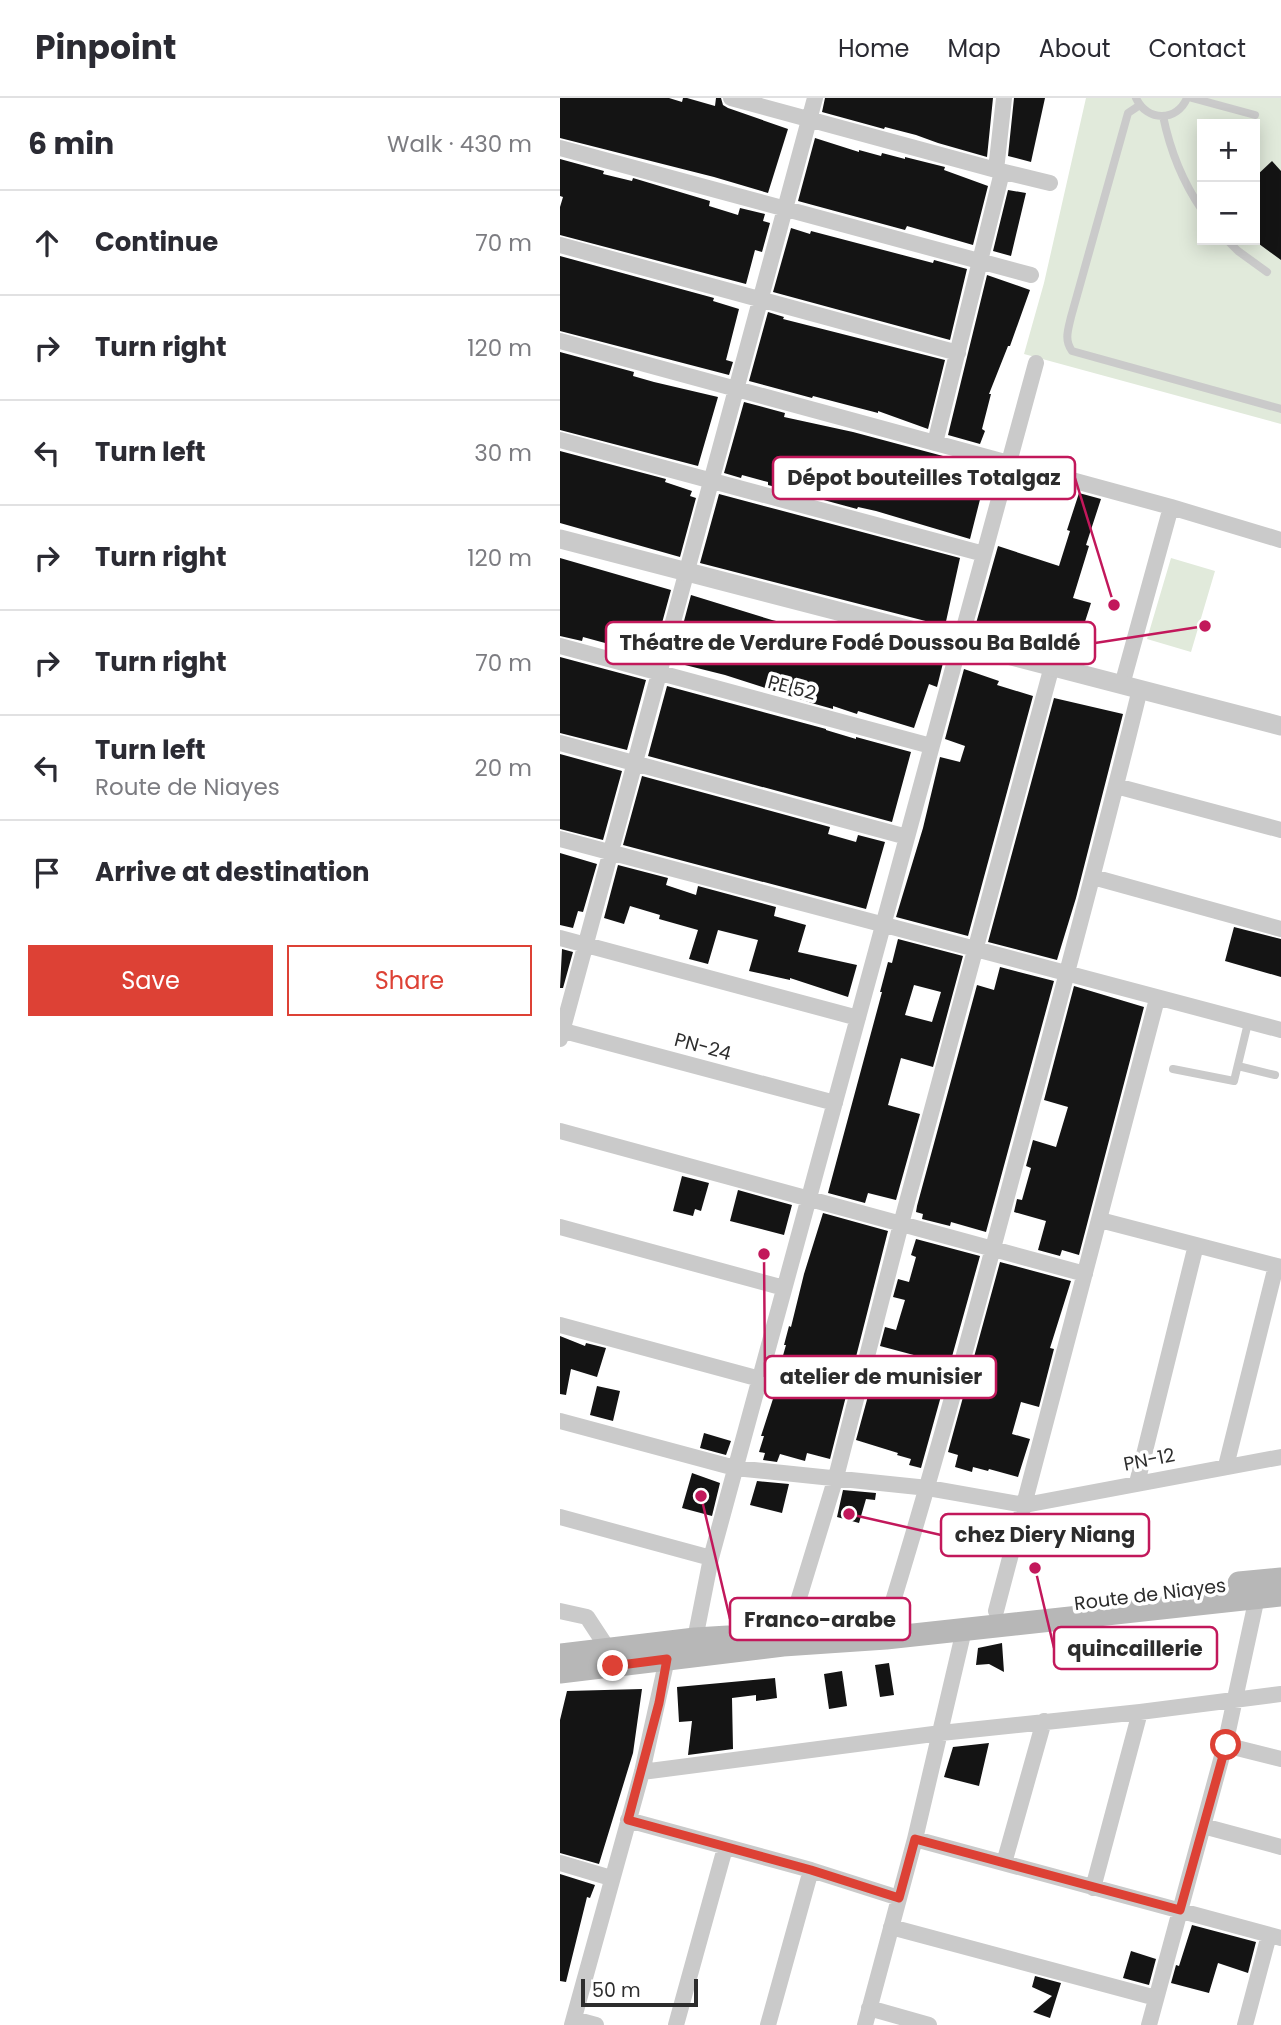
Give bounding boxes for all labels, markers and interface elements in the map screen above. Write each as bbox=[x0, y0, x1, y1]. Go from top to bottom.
text: Pinpoint bbox=[35, 24, 176, 71]
text: Home bbox=[838, 32, 910, 65]
text: Map bbox=[948, 32, 1001, 65]
text: About bbox=[1039, 32, 1110, 65]
text: Contact bbox=[1148, 32, 1246, 65]
map controls bbox=[1197, 119, 1260, 245]
button: + bbox=[1197, 119, 1260, 182]
text: 6 min bbox=[28, 122, 114, 165]
text: Walk · 430 m bbox=[387, 128, 532, 160]
button: − bbox=[1197, 182, 1260, 245]
icon: ahead bbox=[28, 224, 66, 262]
text: Continue bbox=[95, 224, 218, 260]
text: 70 m bbox=[475, 227, 532, 259]
icon: right bbox=[28, 329, 66, 367]
text: Turn right bbox=[95, 329, 227, 365]
text: 120 m bbox=[467, 332, 532, 364]
icon: left bbox=[28, 434, 66, 472]
text: Turn left bbox=[95, 434, 206, 470]
text: 30 m bbox=[474, 437, 532, 469]
callout: Dépot bouteilles Totalgaz bbox=[773, 457, 1075, 499]
text: Dépot bouteilles Totalgaz bbox=[787, 463, 1061, 492]
icon: right bbox=[28, 539, 66, 577]
text: Turn right bbox=[95, 539, 227, 575]
text: 120 m bbox=[467, 542, 532, 574]
callout: Théatre de Verdure Fodé Doussou Ba Baldé bbox=[606, 622, 1095, 664]
text: Théatre de Verdure Fodé Doussou Ba Baldé bbox=[619, 628, 1081, 657]
icon: right bbox=[28, 644, 66, 682]
text: Turn right bbox=[95, 644, 227, 680]
text: 70 m bbox=[475, 647, 532, 679]
street label: PE 52 bbox=[765, 668, 819, 707]
text: Turn left bbox=[95, 732, 206, 768]
icon: left bbox=[28, 749, 66, 787]
text: 20 m bbox=[474, 752, 532, 784]
text: Route de Niayes bbox=[95, 771, 280, 803]
icon: arrive bbox=[28, 854, 66, 892]
text: Arrive at destination bbox=[95, 854, 370, 890]
button: Save bbox=[28, 945, 273, 1016]
button: Share bbox=[287, 945, 532, 1016]
street label: PN-24 bbox=[672, 1026, 734, 1067]
callout: atelier de munisier bbox=[765, 1356, 996, 1398]
text: atelier de munisier bbox=[780, 1362, 982, 1391]
street label: PN-12 bbox=[1121, 1441, 1177, 1478]
callout: chez Diery Niang bbox=[941, 1514, 1149, 1556]
text: chez Diery Niang bbox=[955, 1520, 1135, 1549]
street label: Route de Niayes bbox=[1073, 1572, 1227, 1617]
callout: Franco-arabe bbox=[730, 1598, 910, 1640]
text: Franco-arabe bbox=[744, 1605, 896, 1634]
callout: quincaillerie bbox=[1054, 1627, 1217, 1669]
text: quincaillerie bbox=[1067, 1634, 1203, 1663]
route end bbox=[597, 1650, 628, 1681]
route start bbox=[1210, 1729, 1241, 1760]
scale bar bbox=[581, 1976, 698, 2008]
text: 50 m bbox=[592, 1977, 641, 2004]

